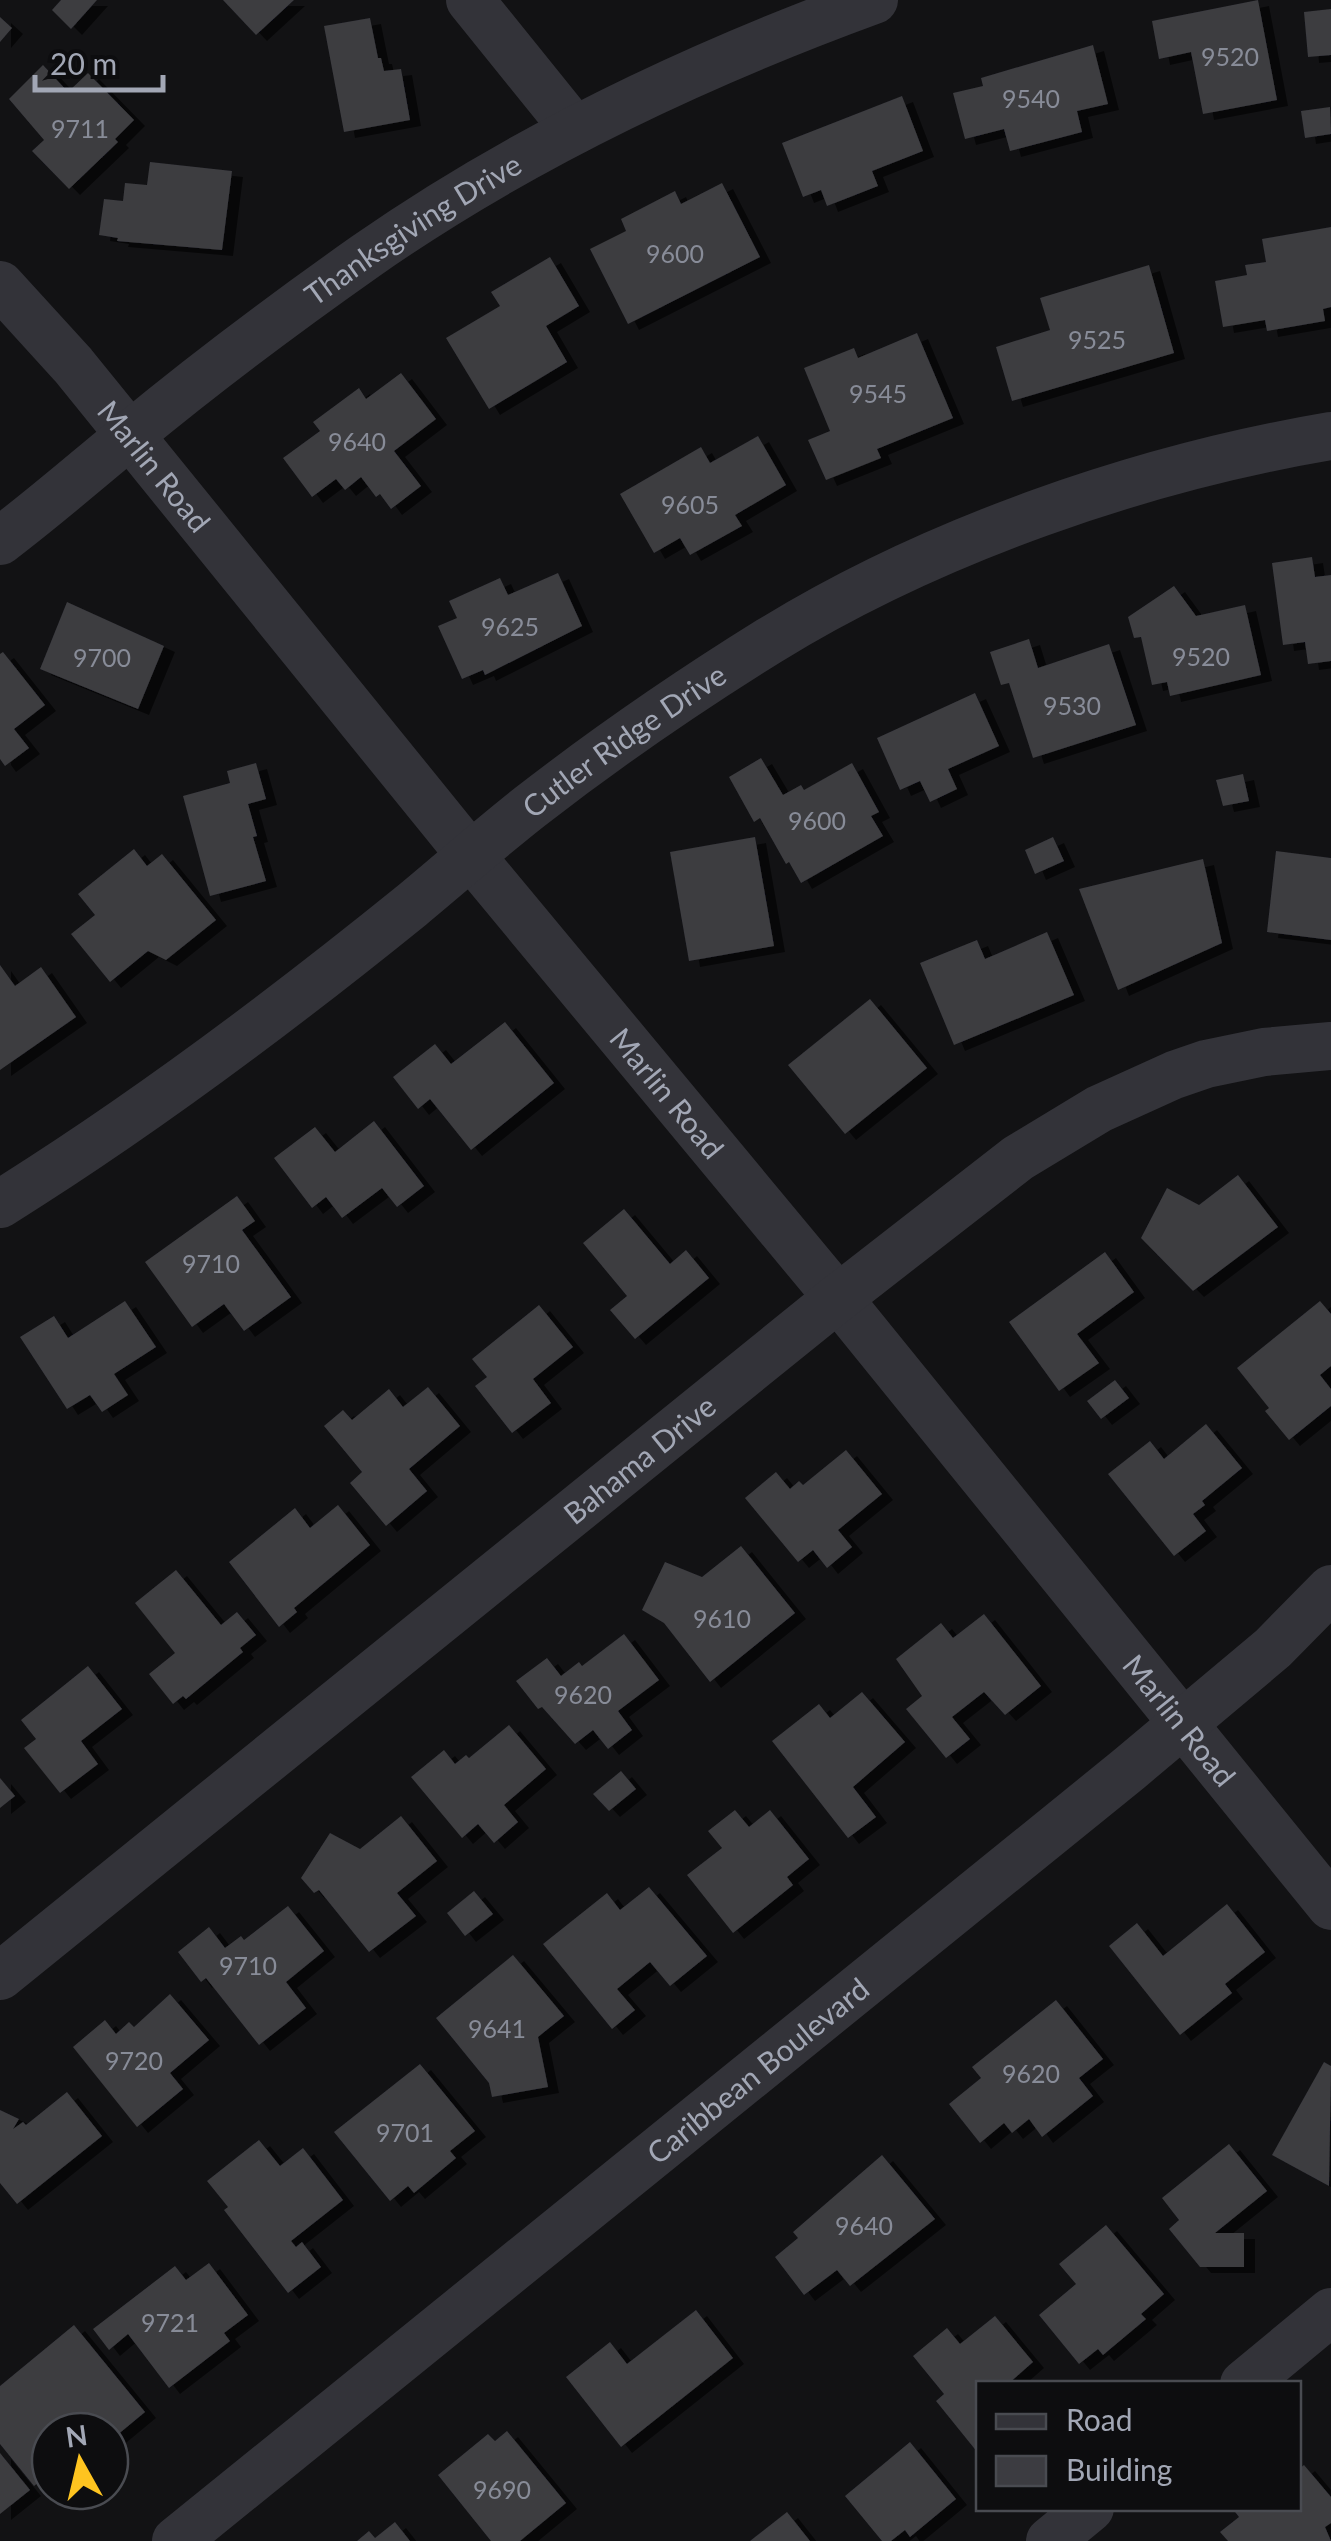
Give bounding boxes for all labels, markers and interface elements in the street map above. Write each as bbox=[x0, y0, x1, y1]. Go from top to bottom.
scale bar bbox=[35, 30, 162, 92]
house number: 9520 bbox=[1201, 41, 1259, 71]
text: 20 m bbox=[50, 45, 117, 81]
house number: 9540 bbox=[1002, 83, 1060, 113]
house number: 9711 bbox=[51, 113, 109, 143]
street label: Thanksgiving Drive bbox=[297, 145, 527, 312]
house number: 9600 bbox=[646, 238, 704, 268]
house number: 9525 bbox=[1068, 324, 1126, 354]
house number: 9545 bbox=[849, 378, 907, 408]
street label: Marlin Road bbox=[91, 393, 219, 539]
house number: 9640 bbox=[328, 426, 386, 456]
house number: 9605 bbox=[661, 489, 719, 519]
house number: 9625 bbox=[481, 611, 539, 641]
house number: 9520 bbox=[1172, 641, 1230, 671]
house number: 9700 bbox=[73, 642, 131, 672]
street label: Cutler Ridge Drive bbox=[515, 656, 732, 824]
house number: 9530 bbox=[1043, 690, 1101, 720]
house number: 9600 bbox=[788, 805, 846, 835]
street label: Marlin Road bbox=[603, 1020, 732, 1165]
house number: 9710 bbox=[182, 1248, 240, 1278]
street label: Bahama Drive bbox=[556, 1387, 722, 1531]
house number: 9610 bbox=[693, 1603, 751, 1633]
street label: Marlin Road bbox=[1116, 1647, 1244, 1793]
house number: 9620 bbox=[554, 1679, 612, 1709]
house number: 9710 bbox=[219, 1950, 277, 1980]
street label: Caribbean Boulevard bbox=[639, 1970, 875, 2171]
house number: 9641 bbox=[468, 2013, 526, 2043]
house number: 9720 bbox=[105, 2045, 163, 2075]
house number: 9620 bbox=[1002, 2058, 1060, 2088]
house number: 9701 bbox=[376, 2117, 434, 2147]
house number: 9640 bbox=[835, 2210, 893, 2240]
house number: 9721 bbox=[141, 2307, 199, 2337]
legend bbox=[976, 2381, 1301, 2511]
text: Road bbox=[1066, 2401, 1133, 2437]
north arrow bbox=[30, 2411, 130, 2511]
text: N bbox=[63, 2417, 89, 2454]
text: Building bbox=[1066, 2451, 1172, 2487]
house number: 9690 bbox=[473, 2474, 531, 2504]

